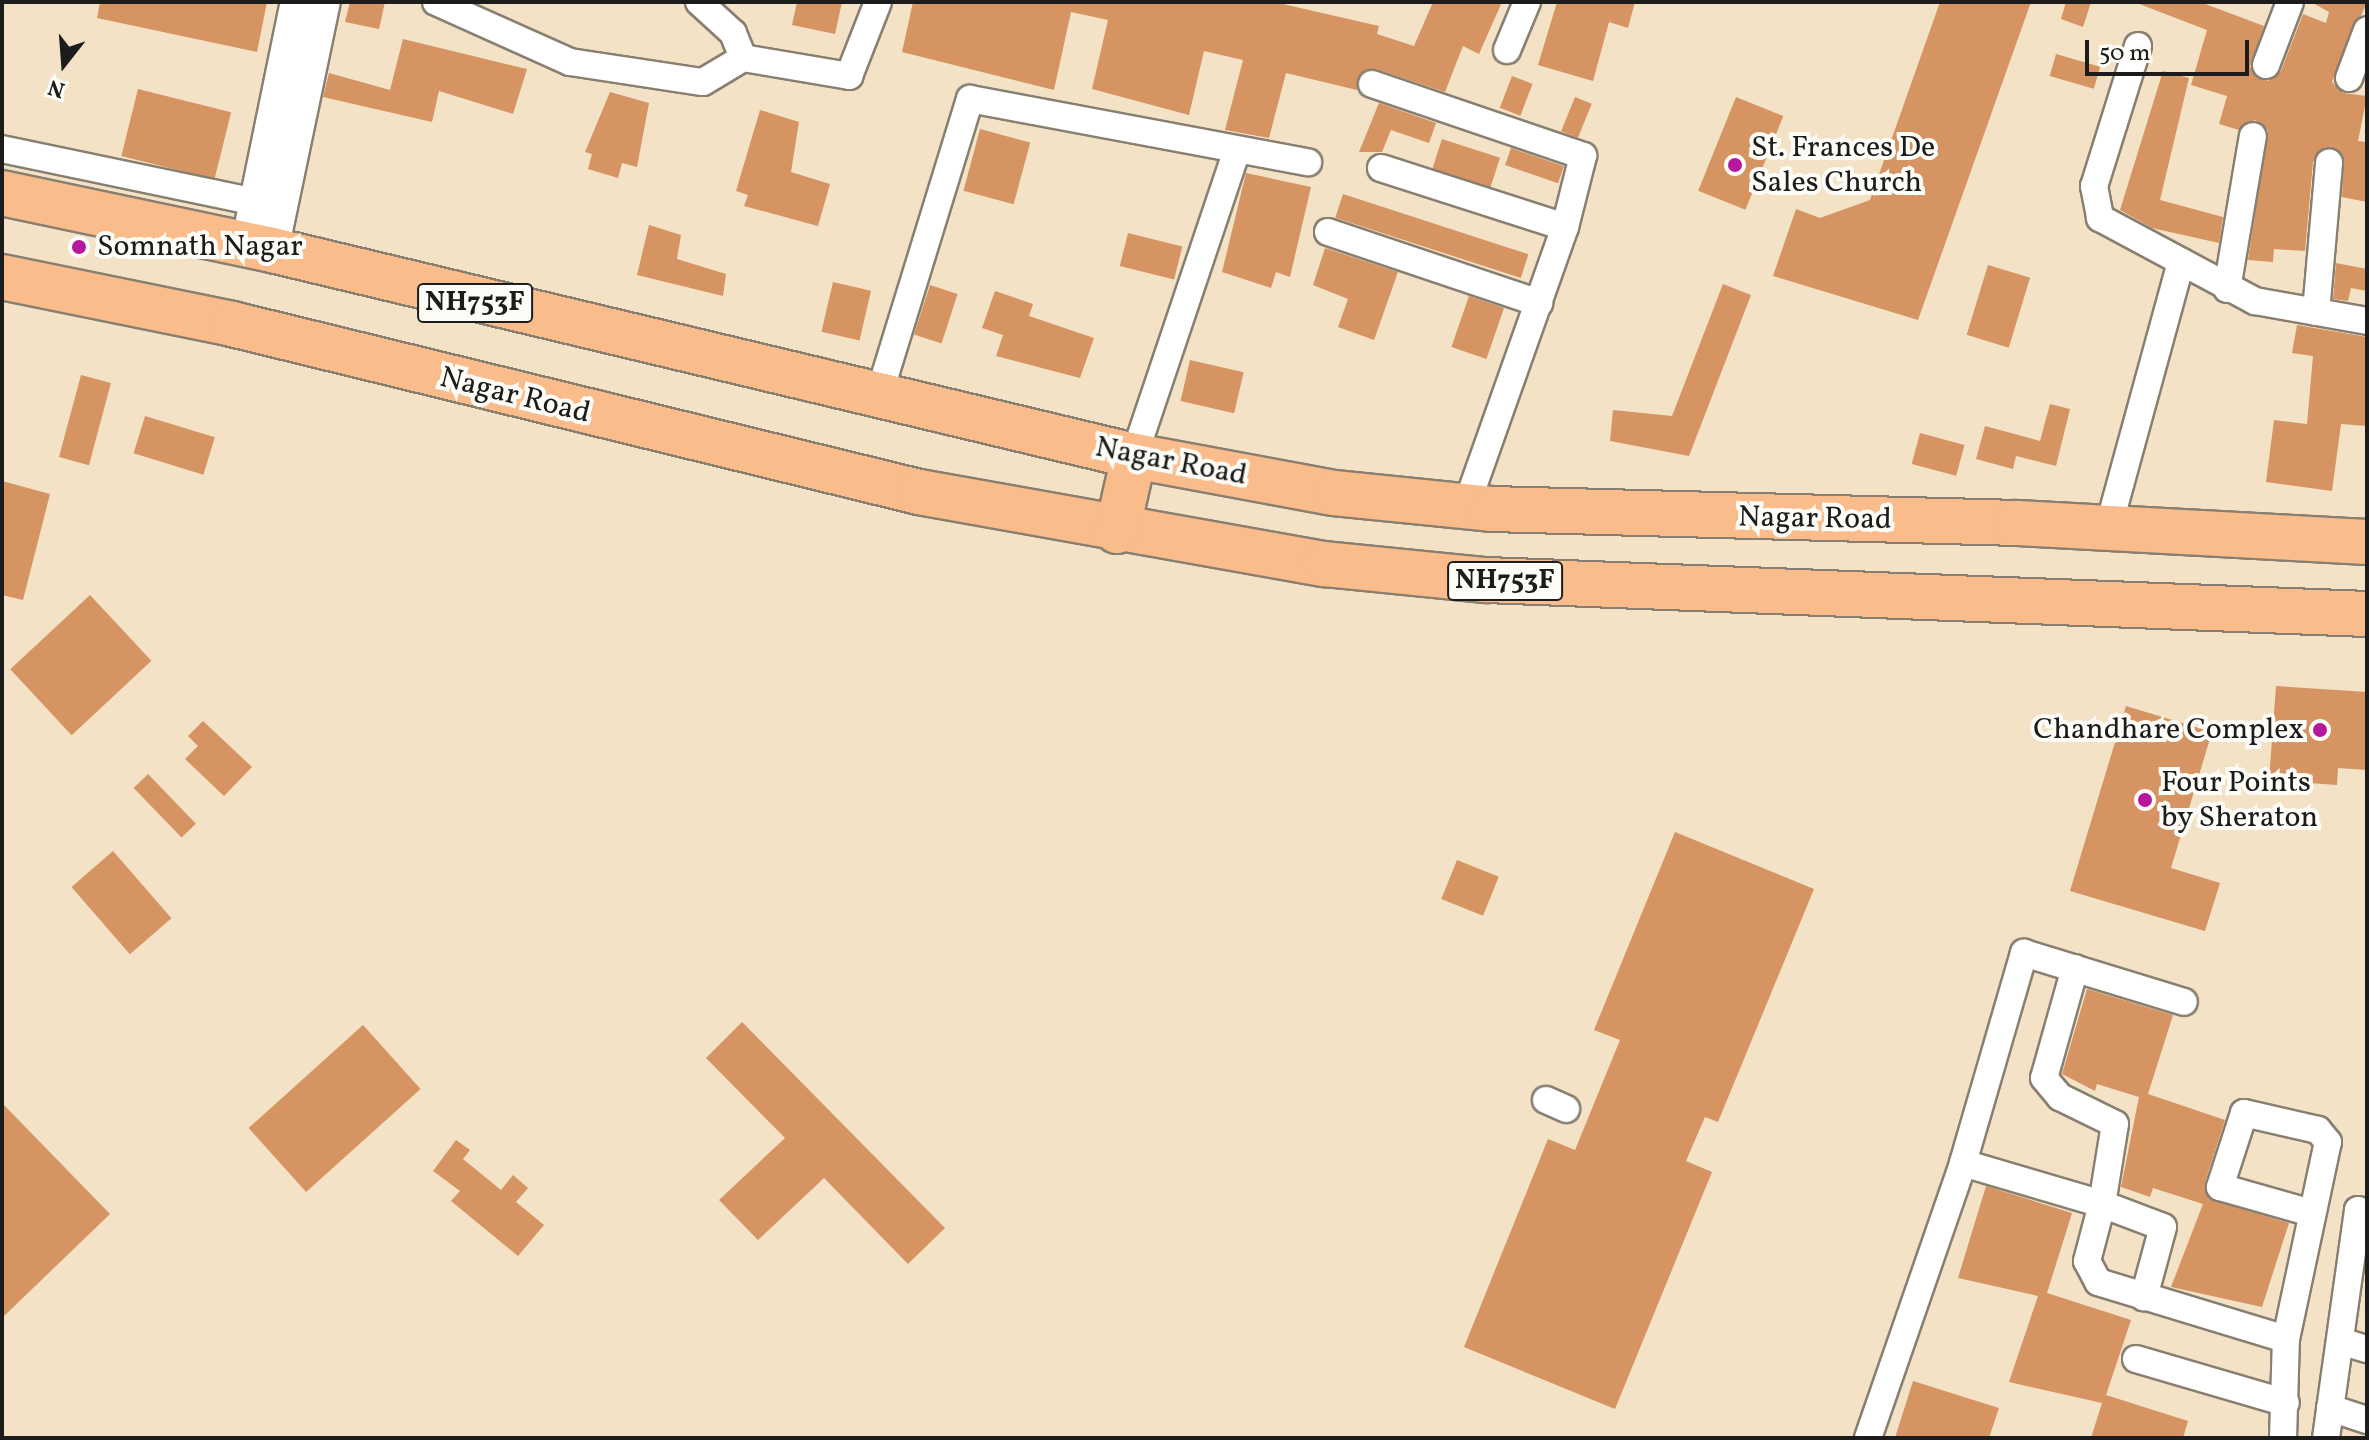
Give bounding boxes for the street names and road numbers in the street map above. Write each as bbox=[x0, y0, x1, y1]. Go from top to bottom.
road number: NH753F bbox=[417, 279, 533, 327]
street label: Nagar Road bbox=[436, 360, 594, 432]
street label: Nagar Road bbox=[1092, 430, 1250, 494]
street label: Nagar Road bbox=[1738, 500, 1892, 538]
road number: NH753F bbox=[1447, 557, 1563, 605]

